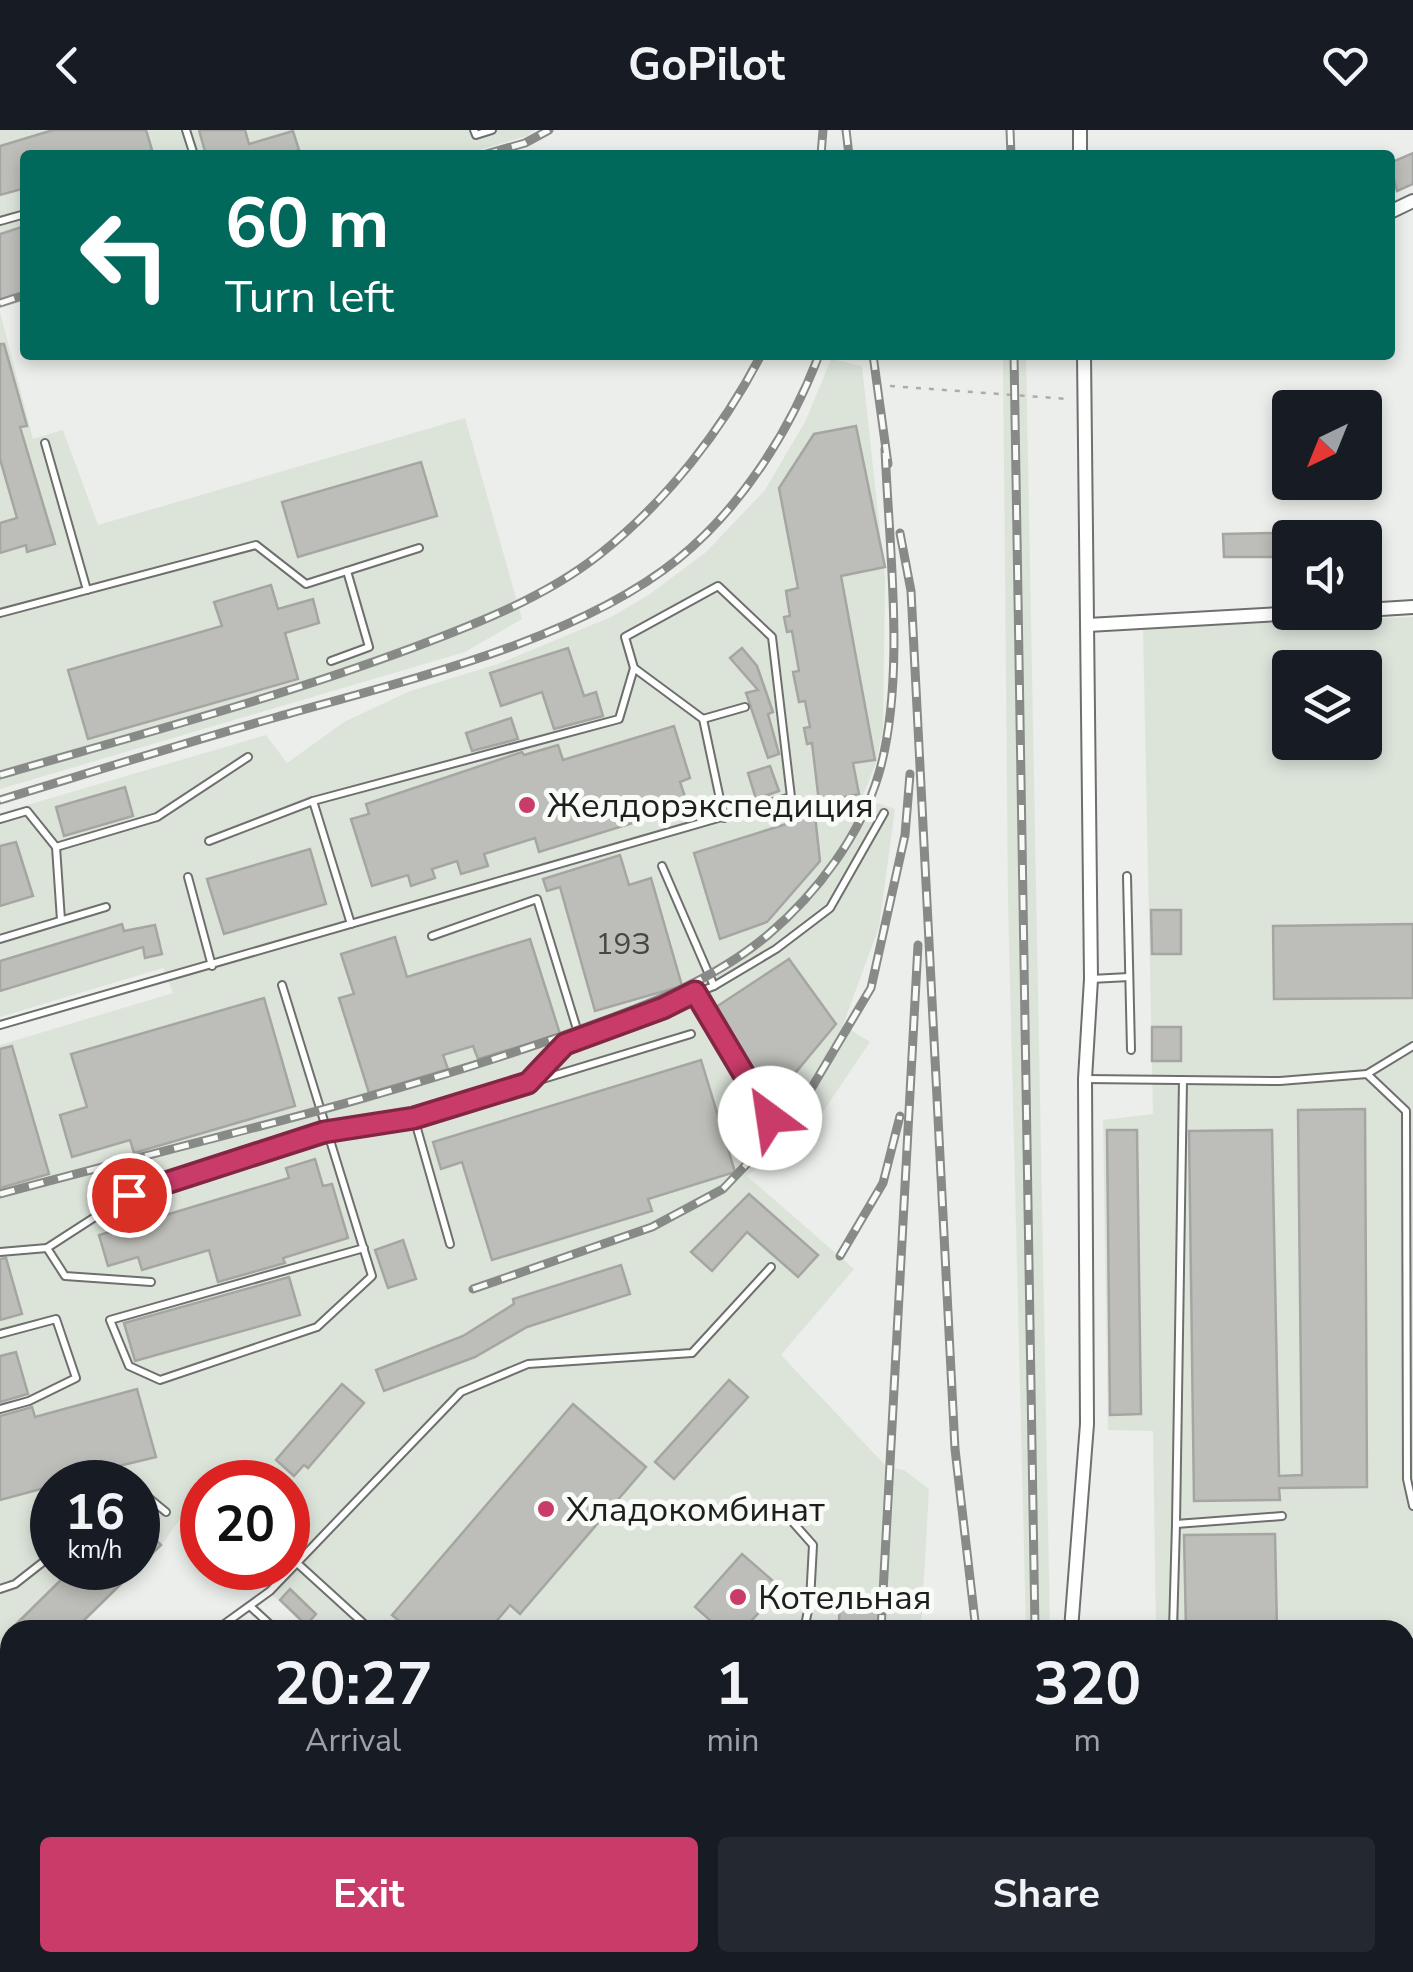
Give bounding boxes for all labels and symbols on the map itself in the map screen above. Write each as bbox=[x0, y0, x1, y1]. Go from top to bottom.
north arrow bbox=[1272, 390, 1382, 500]
place label: Желдорэкспедиция bbox=[547, 782, 874, 829]
marker: Желдорэкспедиция bbox=[516, 794, 538, 816]
house number: 19З bbox=[595, 924, 651, 965]
position arrow bbox=[718, 1066, 822, 1170]
pin bbox=[87, 1153, 172, 1238]
speed limit sign: 20 bbox=[180, 1460, 310, 1590]
place label: Хладокомбинат bbox=[566, 1486, 825, 1533]
marker: Хладокомбинат bbox=[535, 1498, 557, 1520]
place label: Котельная bbox=[758, 1574, 932, 1621]
marker: Котельная bbox=[727, 1586, 749, 1608]

